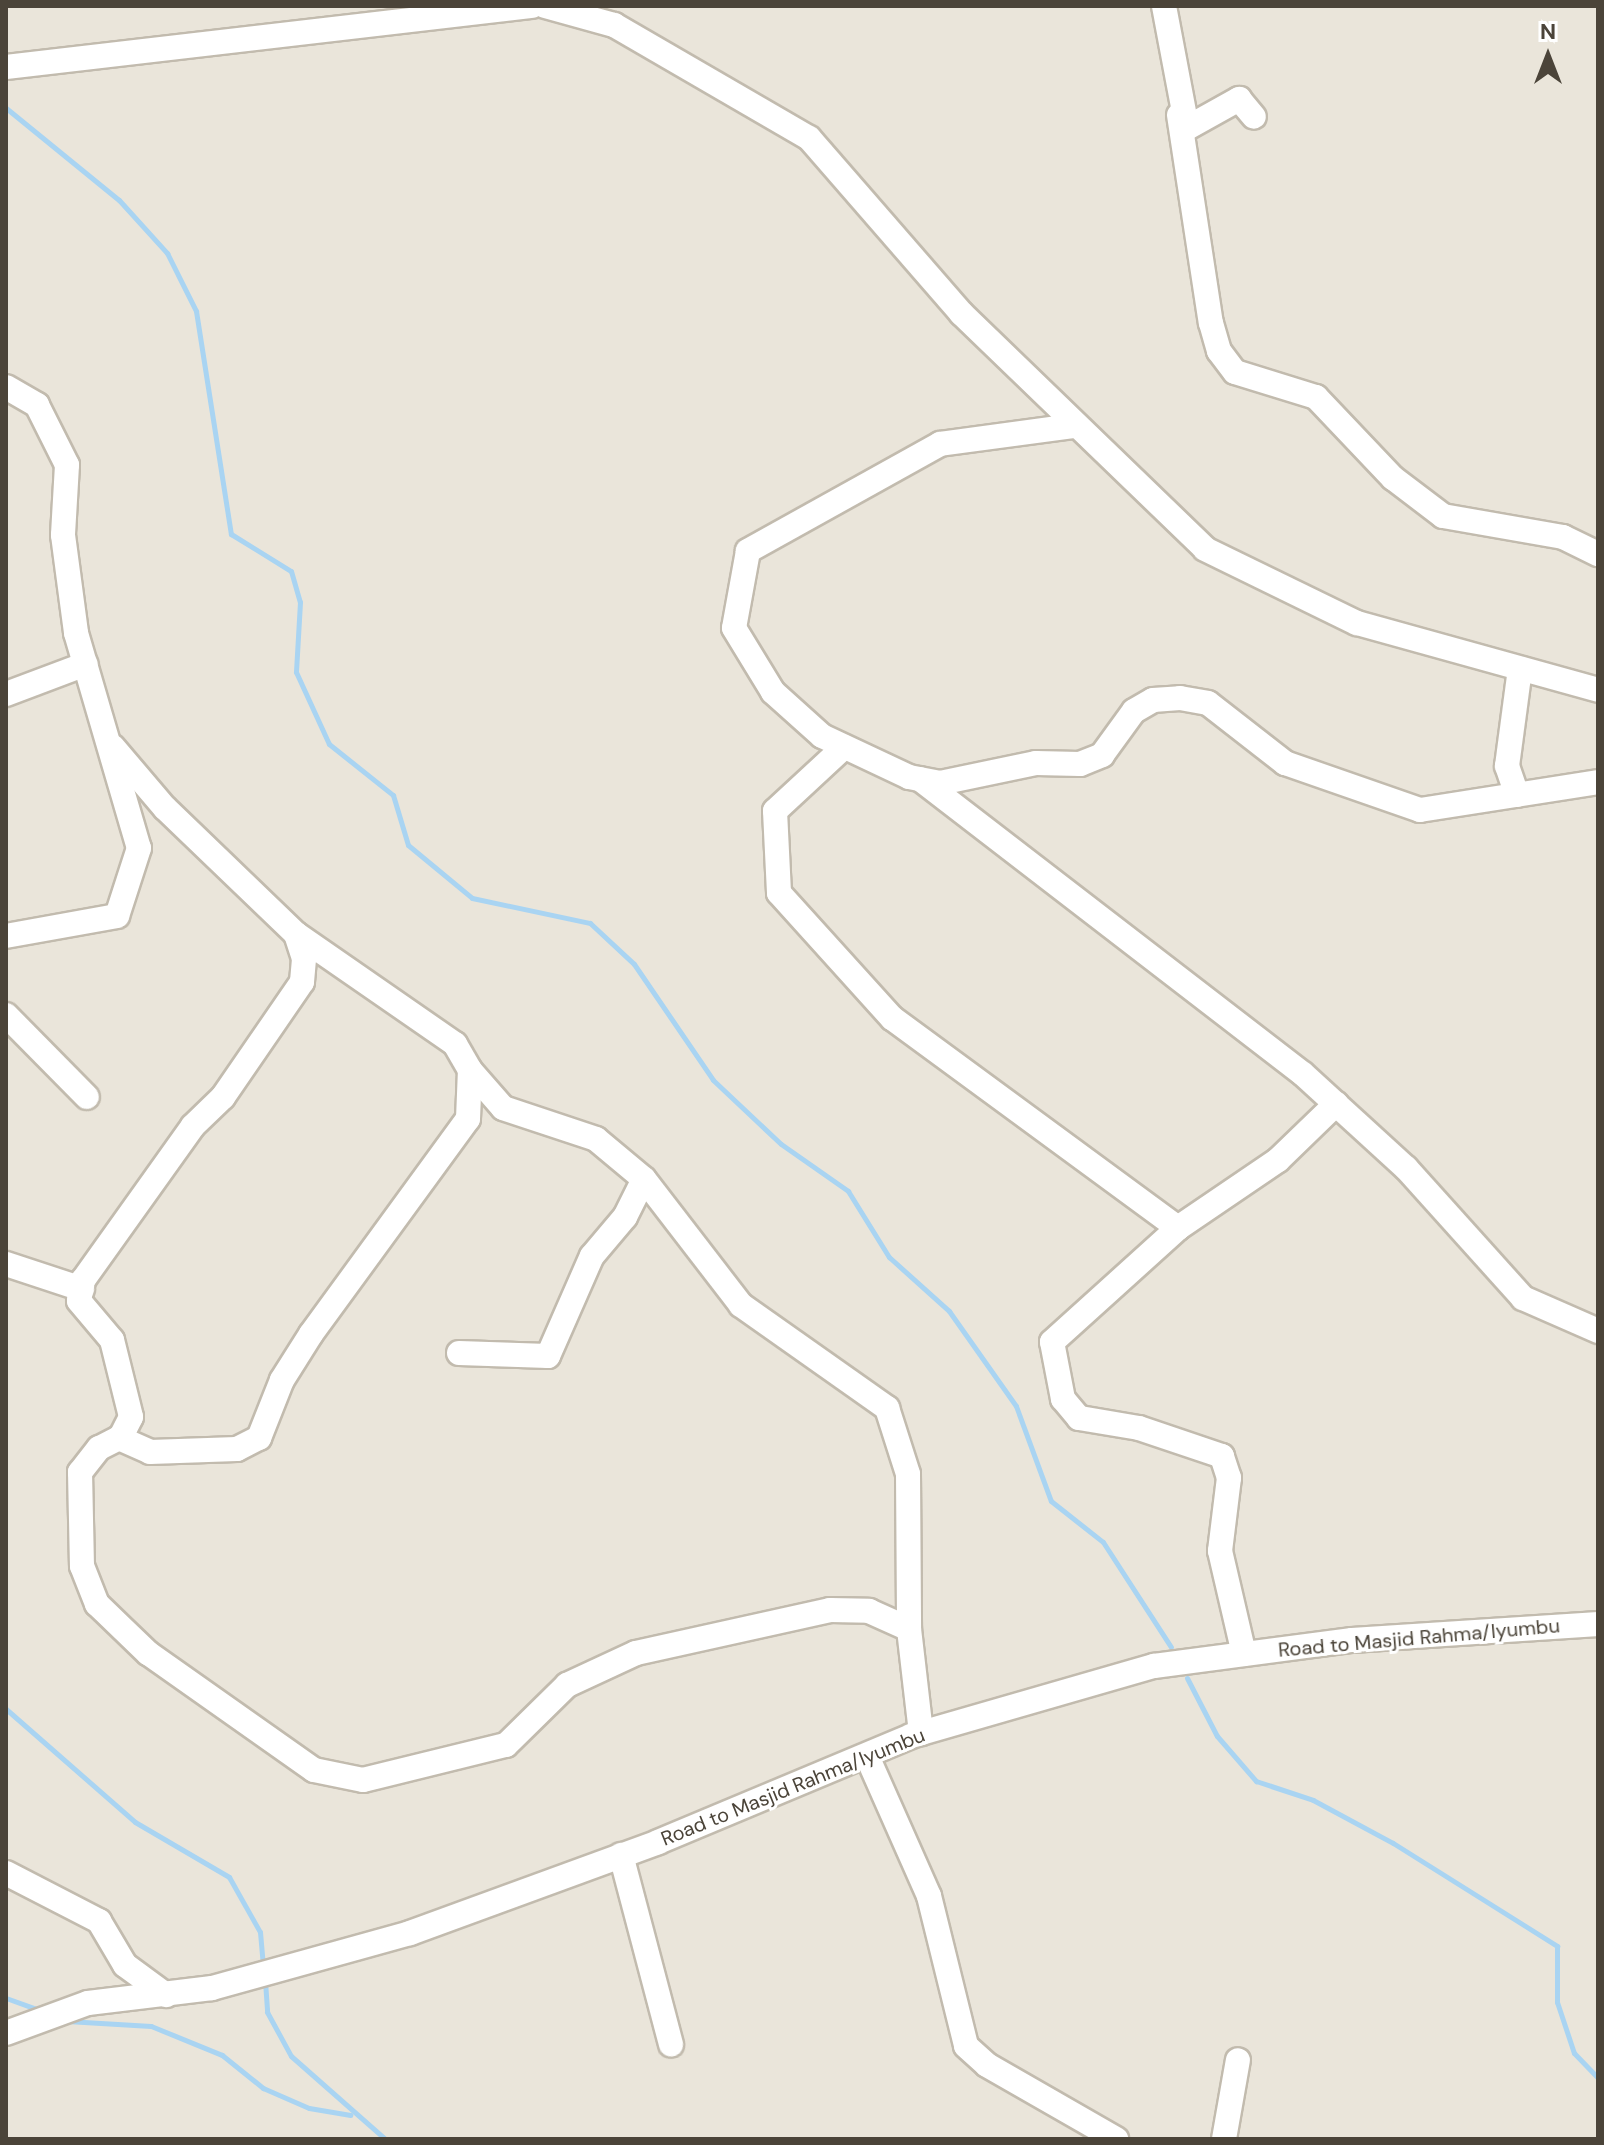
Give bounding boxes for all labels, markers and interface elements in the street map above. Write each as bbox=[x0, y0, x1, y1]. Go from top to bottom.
north arrow bbox=[1508, 16, 1588, 96]
text: N bbox=[1540, 17, 1556, 46]
street label: Road to Masjid Rahma/Iyumbu bbox=[1277, 1614, 1561, 1662]
street label: Road to Masjid Rahma/Iyumbu bbox=[657, 1723, 929, 1851]

